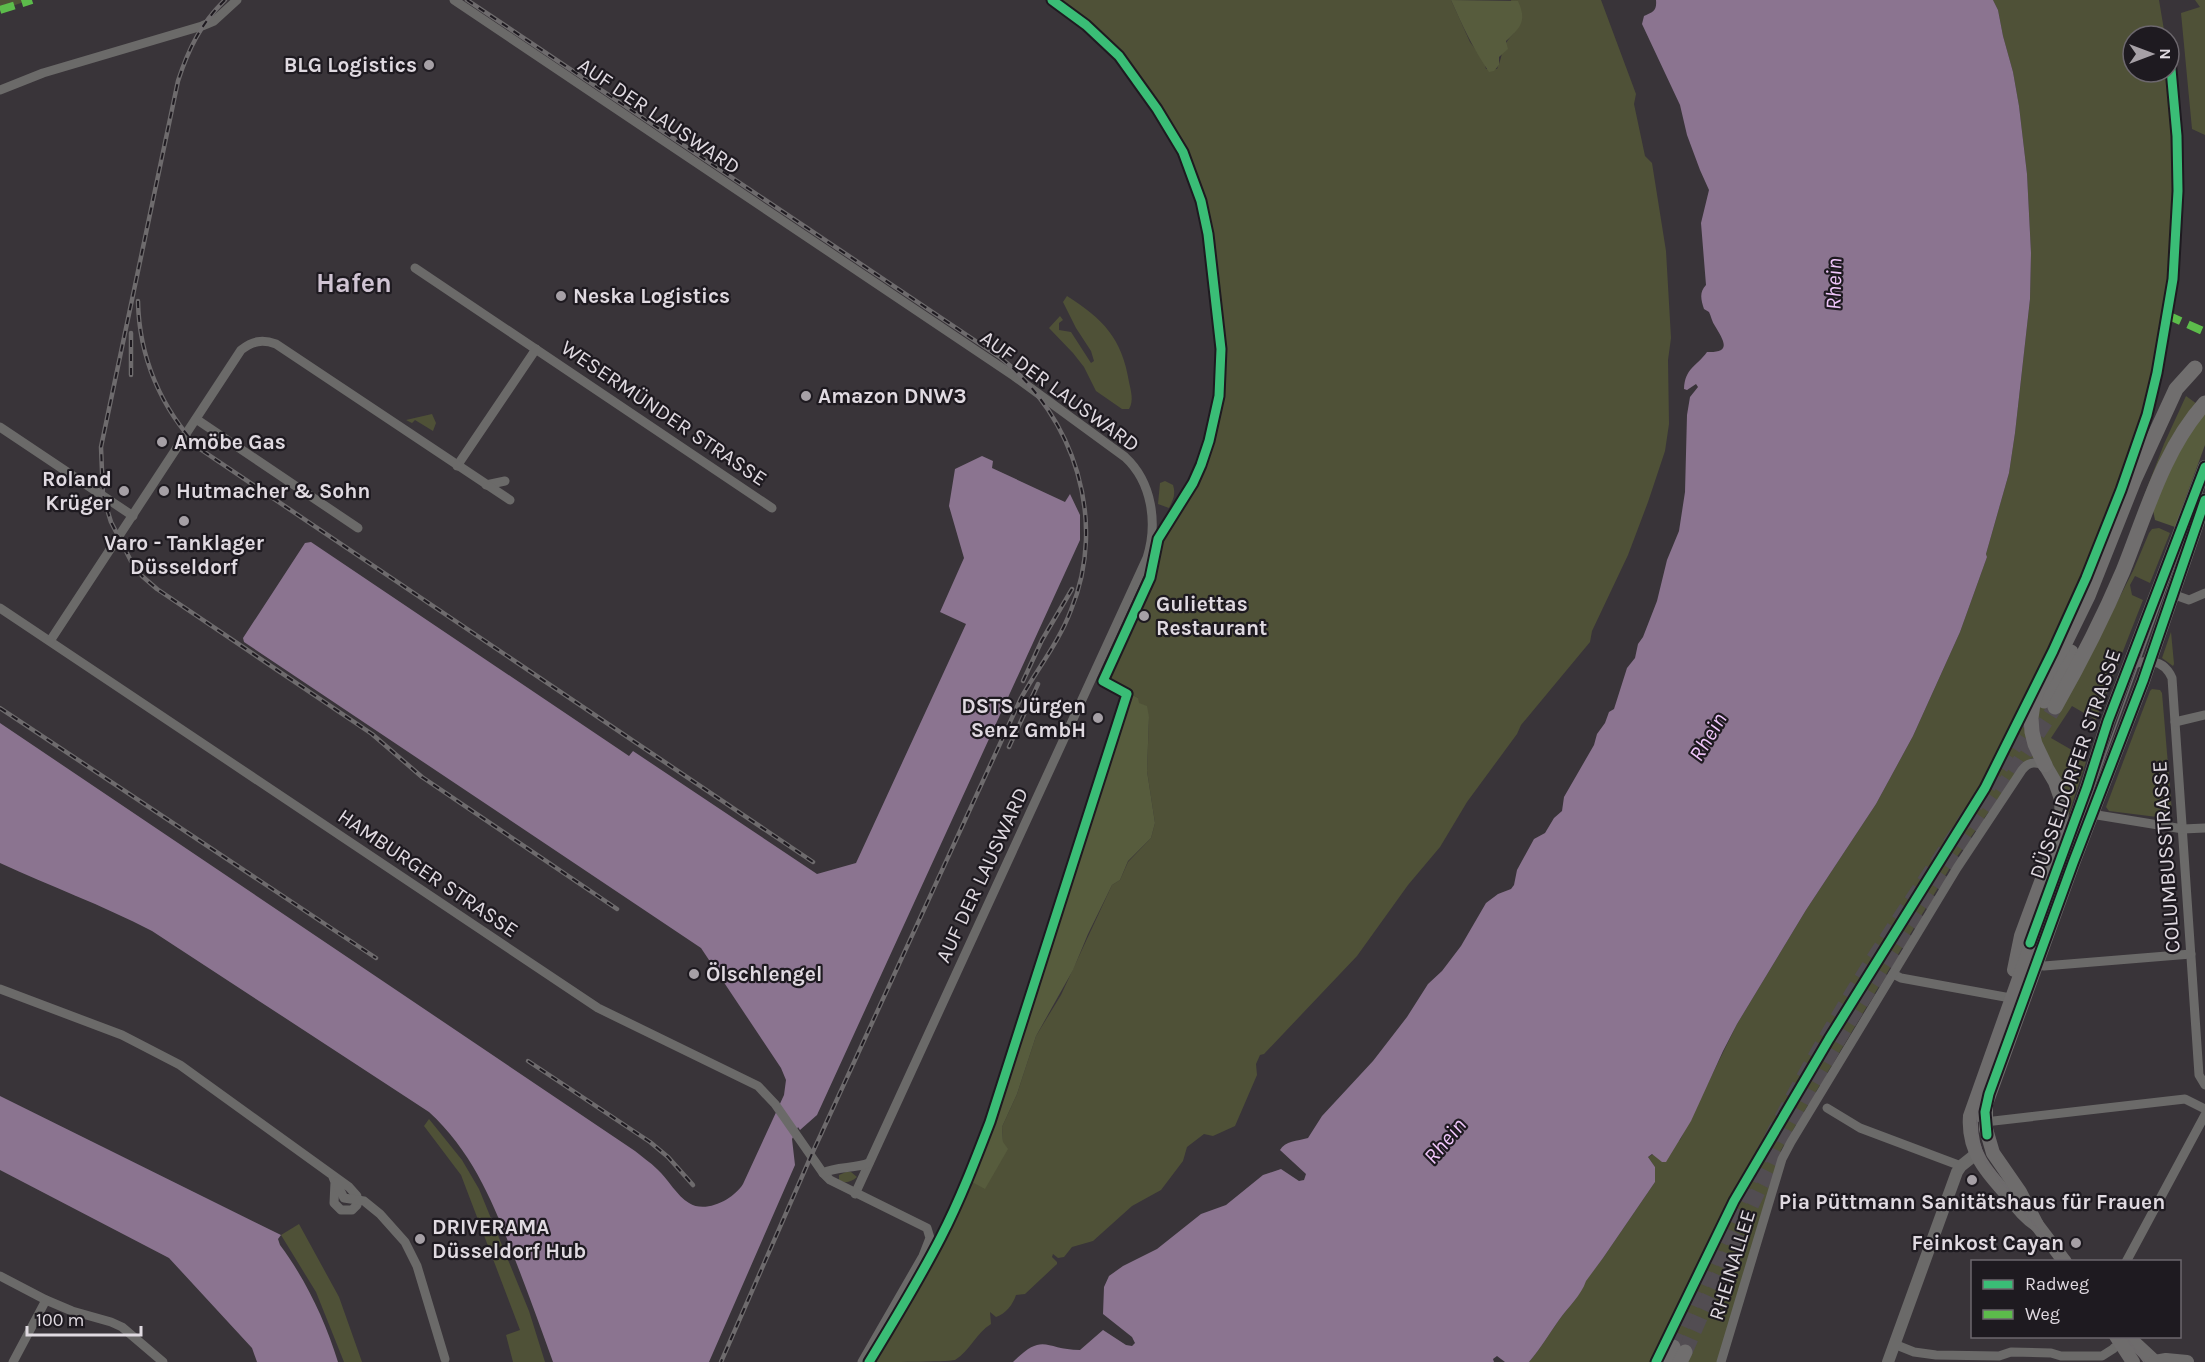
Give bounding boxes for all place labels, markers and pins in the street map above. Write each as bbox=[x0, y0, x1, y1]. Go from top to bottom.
place label: BLG Logistics bbox=[284, 53, 417, 77]
marker: BLG Logistics bbox=[422, 58, 436, 72]
place label: Neska Logistics bbox=[573, 284, 730, 308]
marker: Neska Logistics bbox=[554, 289, 568, 303]
place label: Amazon DNW3 bbox=[818, 384, 966, 408]
marker: Amazon DNW3 bbox=[799, 389, 813, 403]
place label: Amöbe Gas bbox=[174, 430, 286, 454]
marker: Amöbe Gas bbox=[155, 435, 169, 449]
place label: Roland Krüger bbox=[42, 467, 113, 515]
place label: Hutmacher & Sohn bbox=[176, 479, 370, 503]
marker: Roland Krüger bbox=[117, 484, 131, 498]
marker: Hutmacher & Sohn bbox=[157, 484, 171, 498]
marker: Varo - Tanklager Düsseldorf bbox=[177, 514, 191, 528]
place label: Varo - Tanklager Düsseldorf bbox=[104, 531, 265, 579]
place label: Guliettas Restaurant bbox=[1156, 592, 1267, 640]
marker: Guliettas Restaurant bbox=[1137, 609, 1151, 623]
place label: DSTS Jürgen Senz GmbH bbox=[961, 694, 1086, 742]
marker: DSTS Jürgen Senz GmbH bbox=[1091, 711, 1105, 725]
place label: Ölschlengel bbox=[706, 962, 822, 986]
marker: Ölschlengel bbox=[687, 967, 701, 981]
marker: Pia Püttmann Sanitätshaus für Frauen bbox=[1965, 1173, 1979, 1187]
place label: Pia Püttmann Sanitätshaus für Frauen bbox=[1779, 1190, 2165, 1214]
place label: DRIVERAMA Düsseldorf Hub bbox=[432, 1215, 586, 1263]
place label: Feinkost Cayan bbox=[1912, 1231, 2064, 1255]
marker: DRIVERAMA Düsseldorf Hub bbox=[413, 1232, 427, 1246]
marker: Feinkost Cayan bbox=[2069, 1236, 2083, 1250]

